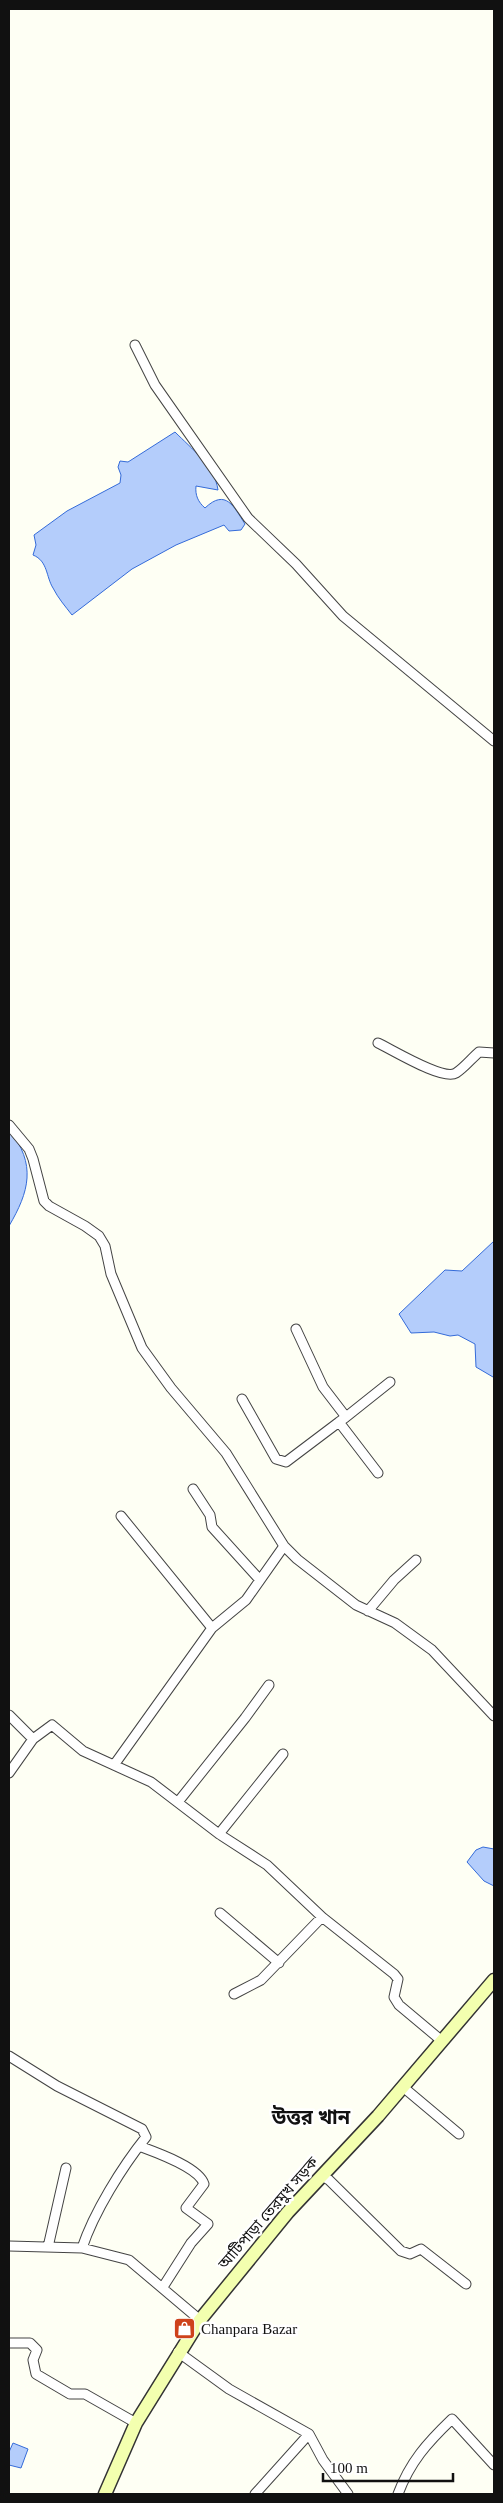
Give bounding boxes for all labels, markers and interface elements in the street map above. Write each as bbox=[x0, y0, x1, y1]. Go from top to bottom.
district label: উত্তর খান bbox=[271, 2105, 351, 2128]
street label: আটিপাড়া তেরমুখ সড়ক bbox=[215, 2153, 322, 2273]
shop icon: Chanpara Bazar bbox=[173, 2317, 197, 2341]
place label: Chanpara Bazar bbox=[201, 2321, 297, 2337]
scale bar bbox=[323, 2450, 453, 2482]
text: 100 m bbox=[330, 2460, 368, 2476]

